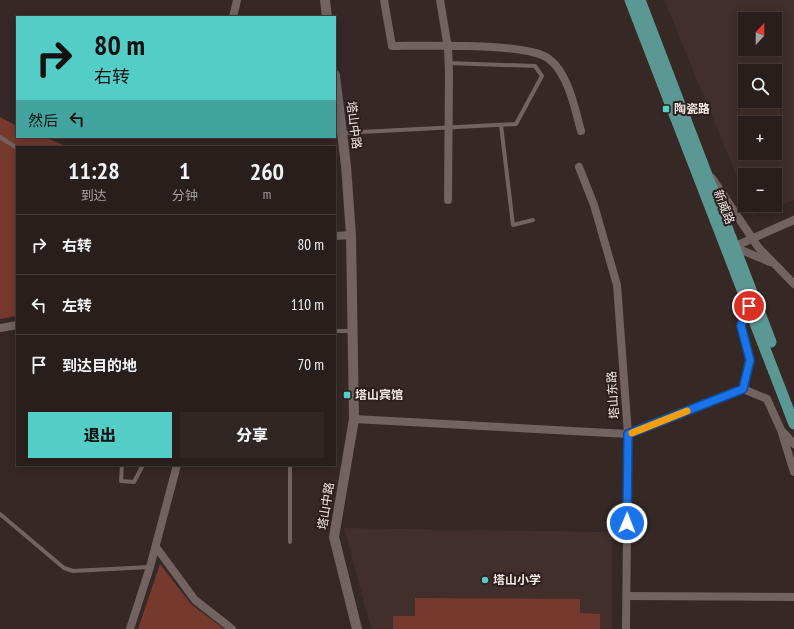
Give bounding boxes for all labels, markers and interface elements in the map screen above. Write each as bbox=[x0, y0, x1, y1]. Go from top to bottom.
north arrow bbox=[738, 12, 782, 56]
map controls bbox=[738, 12, 782, 212]
text: 80 m bbox=[94, 26, 145, 63]
icon: right bbox=[28, 32, 80, 84]
button: search bbox=[738, 64, 782, 108]
text: 右转 bbox=[94, 65, 130, 88]
street label: 塔山中路 bbox=[344, 100, 365, 150]
place label: 陶瓷路 bbox=[674, 101, 710, 116]
marker: 陶瓷路 bbox=[661, 104, 671, 114]
icon: left bbox=[66, 108, 88, 130]
text: 然后 bbox=[28, 111, 58, 130]
button: + bbox=[738, 116, 782, 160]
text: 11:28 bbox=[68, 155, 120, 186]
text: 1 bbox=[179, 155, 190, 186]
text: 260 bbox=[250, 156, 284, 187]
button: − bbox=[738, 168, 782, 212]
text: m bbox=[263, 186, 271, 203]
text: 到达 bbox=[81, 187, 107, 204]
text: 分钟 bbox=[172, 187, 198, 204]
street label: 新威路 bbox=[711, 187, 738, 226]
icon: right bbox=[28, 234, 50, 256]
text: 80 m bbox=[298, 235, 324, 254]
text: 右转 bbox=[62, 236, 92, 255]
pin bbox=[732, 289, 766, 323]
icon: left bbox=[28, 294, 50, 316]
text: 110 m bbox=[291, 295, 324, 314]
icon: arrive bbox=[738, 295, 760, 317]
text: 左转 bbox=[62, 296, 92, 315]
icon: arrive bbox=[28, 354, 50, 376]
text: 70 m bbox=[298, 355, 324, 374]
text: 到达目的地 bbox=[62, 356, 137, 375]
street label: 塔山东路 bbox=[603, 371, 622, 420]
place label: 塔山宾馆 bbox=[355, 387, 403, 402]
marker: 塔山宾馆 bbox=[342, 390, 352, 400]
button: 退出 bbox=[28, 412, 172, 458]
button: 分享 bbox=[180, 412, 324, 458]
street label: 塔山中路 bbox=[314, 481, 337, 531]
position arrow bbox=[606, 502, 648, 544]
place label: 塔山小学 bbox=[493, 572, 541, 587]
marker: 塔山小学 bbox=[480, 575, 490, 585]

